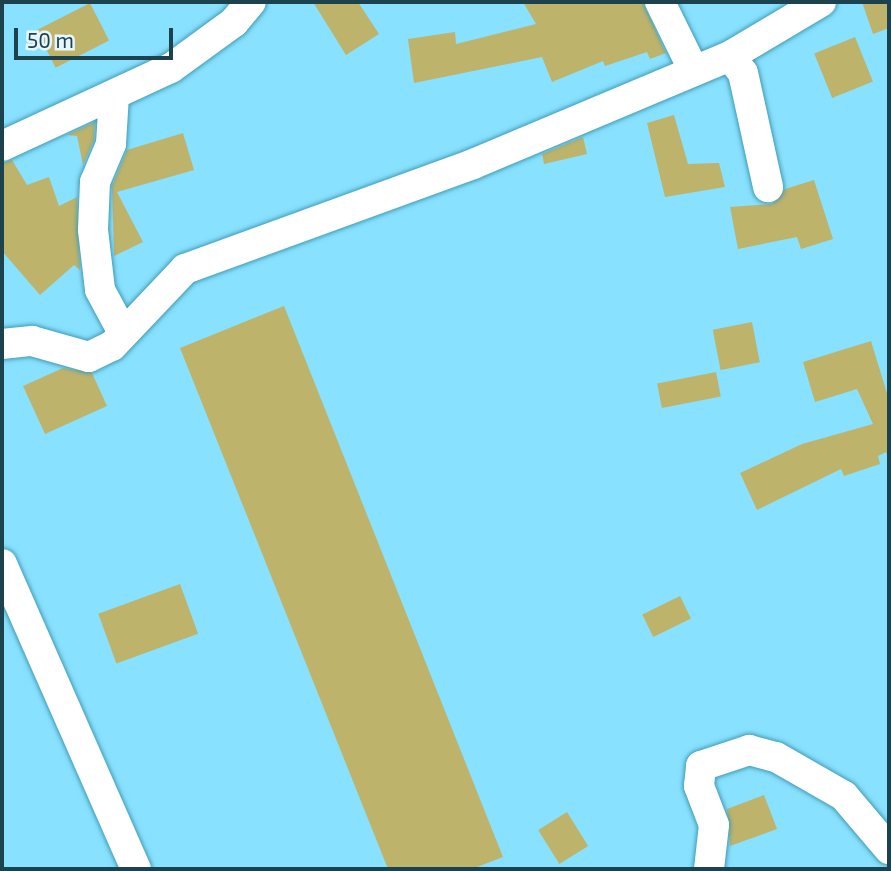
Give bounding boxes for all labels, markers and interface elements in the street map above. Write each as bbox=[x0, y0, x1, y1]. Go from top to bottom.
scale bar bbox=[18, 14, 177, 58]
text: 50 m bbox=[27, 27, 74, 52]

